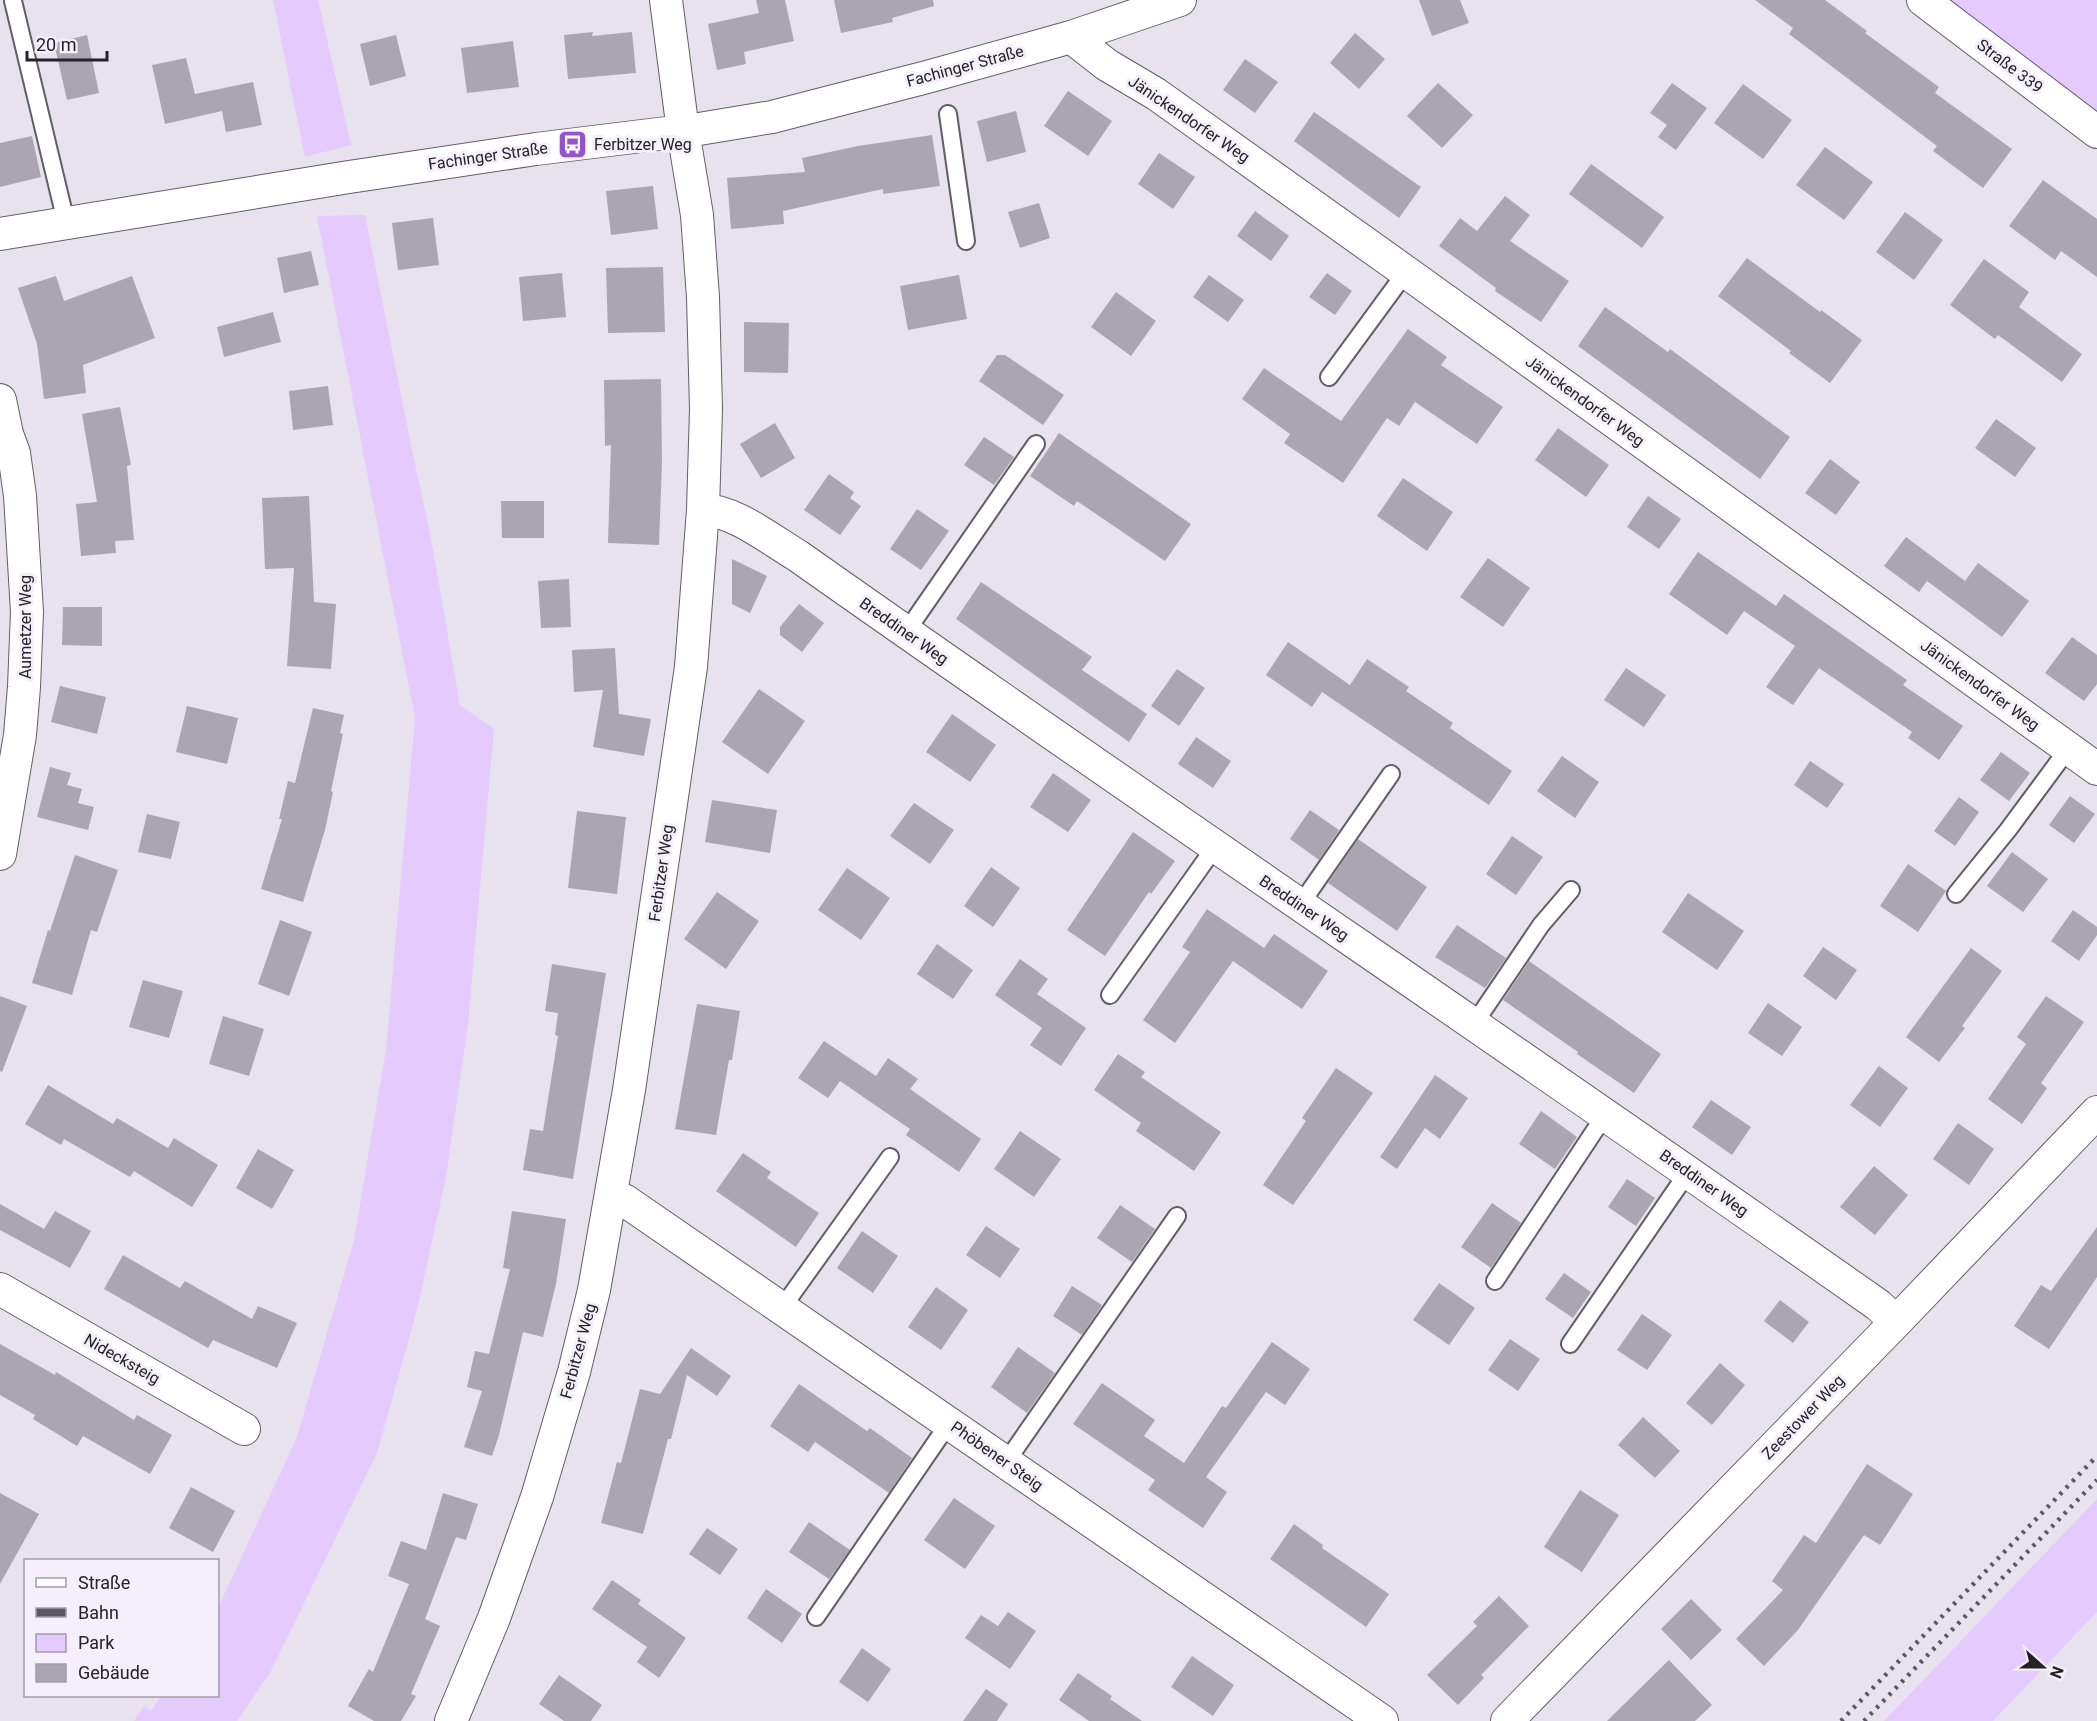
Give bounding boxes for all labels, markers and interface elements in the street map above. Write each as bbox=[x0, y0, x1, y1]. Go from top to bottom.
scale bar bbox=[27, 24, 106, 62]
text: 20 m bbox=[36, 34, 76, 55]
street label: Straße 339 bbox=[1973, 35, 2047, 97]
street label: Fachinger Straße bbox=[904, 41, 1026, 91]
street label: Jänickendorfer Weg bbox=[1125, 71, 1253, 167]
bus stop icon: Ferbitzer Weg bbox=[557, 128, 589, 160]
place label: Ferbitzer Weg bbox=[594, 135, 692, 154]
street label: Fachinger Straße bbox=[427, 138, 549, 174]
street label: Jänickendorfer Weg bbox=[1522, 352, 1648, 450]
street label: Aumetzer Weg bbox=[16, 575, 35, 679]
street label: Breddiner Weg bbox=[856, 593, 952, 669]
street label: Jänickendorfer Weg bbox=[1917, 636, 2043, 734]
street label: Ferbitzer Weg bbox=[645, 823, 677, 923]
street label: Breddiner Weg bbox=[1256, 871, 1352, 945]
street label: Breddiner Weg bbox=[1656, 1145, 1752, 1221]
street label: Ferbitzer Weg bbox=[556, 1301, 600, 1401]
street label: Nidecksteig bbox=[81, 1330, 163, 1388]
street label: Zeestower Weg bbox=[1758, 1371, 1848, 1463]
street label: Phöbener Steig bbox=[947, 1417, 1047, 1495]
legend bbox=[24, 1559, 219, 1697]
text: Straße bbox=[78, 1572, 130, 1593]
text: Bahn bbox=[78, 1602, 119, 1623]
text: Park bbox=[78, 1632, 115, 1653]
north arrow bbox=[2013, 1637, 2073, 1697]
text: Gebäude bbox=[78, 1662, 149, 1683]
text: N bbox=[2046, 1664, 2067, 1681]

